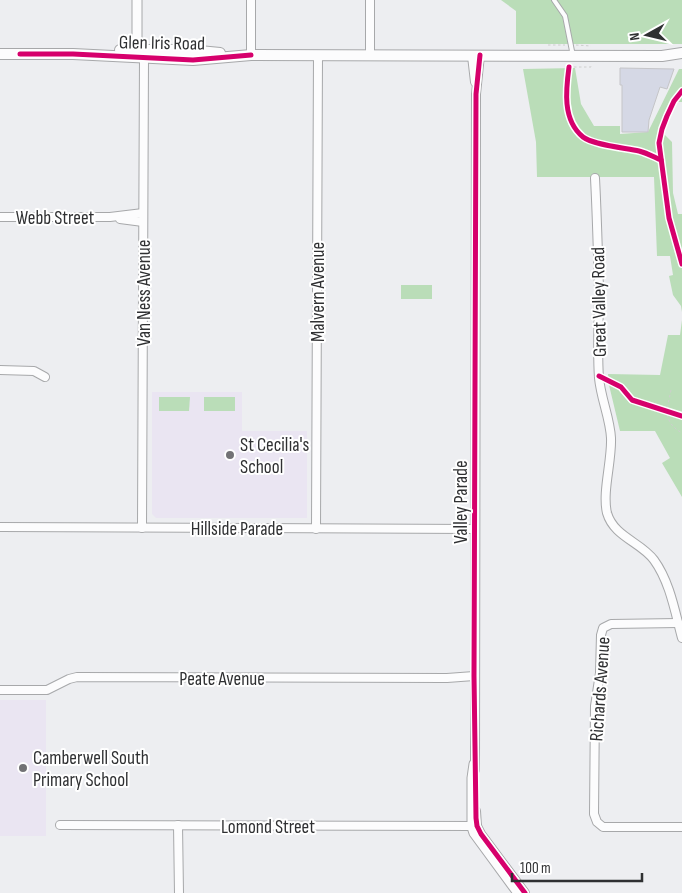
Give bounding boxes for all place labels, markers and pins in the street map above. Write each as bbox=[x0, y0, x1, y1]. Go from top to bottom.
place label: St Cecilia's School bbox=[240, 434, 310, 479]
marker: St Cecilia's School bbox=[224, 449, 236, 461]
place label: Camberwell South Primary School bbox=[33, 747, 149, 792]
marker: Camberwell South Primary School bbox=[17, 762, 29, 774]

